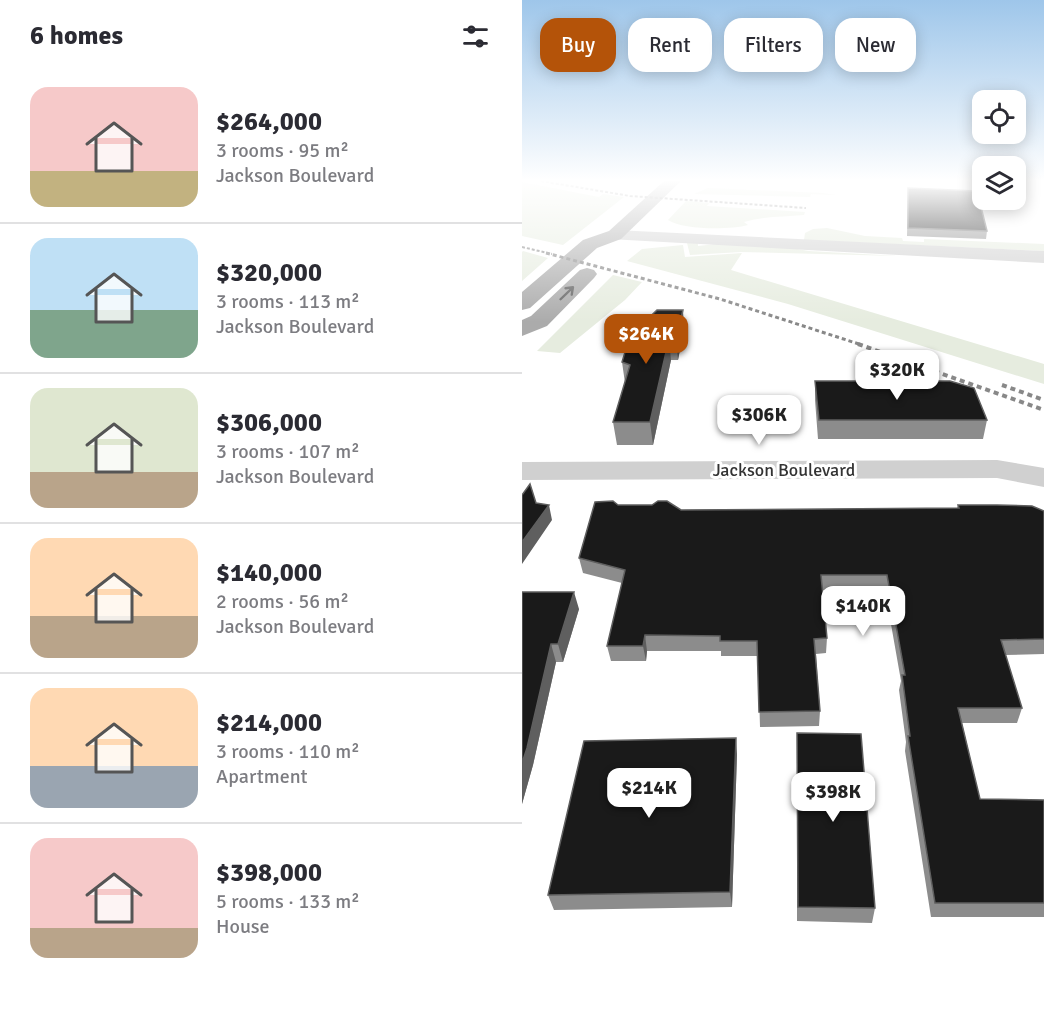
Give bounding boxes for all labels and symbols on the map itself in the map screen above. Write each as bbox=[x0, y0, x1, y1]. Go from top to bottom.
one-way arrow bbox=[560, 286, 575, 301]
pin: $264K bbox=[604, 314, 688, 365]
pin: $320K bbox=[855, 350, 939, 401]
pin: $306K bbox=[717, 395, 801, 446]
street label: Jackson Boulevard bbox=[713, 459, 855, 481]
pin: $140K bbox=[821, 586, 905, 637]
pin: $214K bbox=[607, 768, 691, 819]
pin: $398K bbox=[791, 772, 875, 823]

